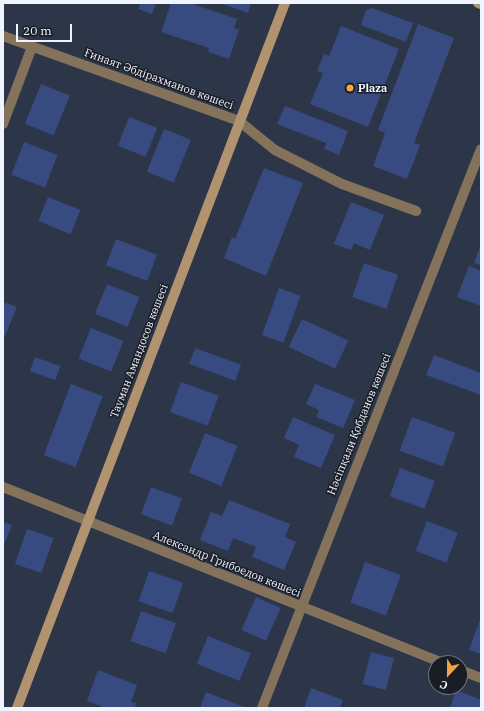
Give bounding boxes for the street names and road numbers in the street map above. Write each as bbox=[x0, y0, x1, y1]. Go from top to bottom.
street label: Ғинаят Әбдірахманов көшесі bbox=[83, 46, 235, 112]
street label: Тауман Амандосов көшесі bbox=[107, 282, 171, 420]
street label: Нәсіпқали Қобданов көшесі bbox=[324, 351, 394, 497]
street label: Александр Грибоедов көшесі bbox=[151, 528, 303, 600]

